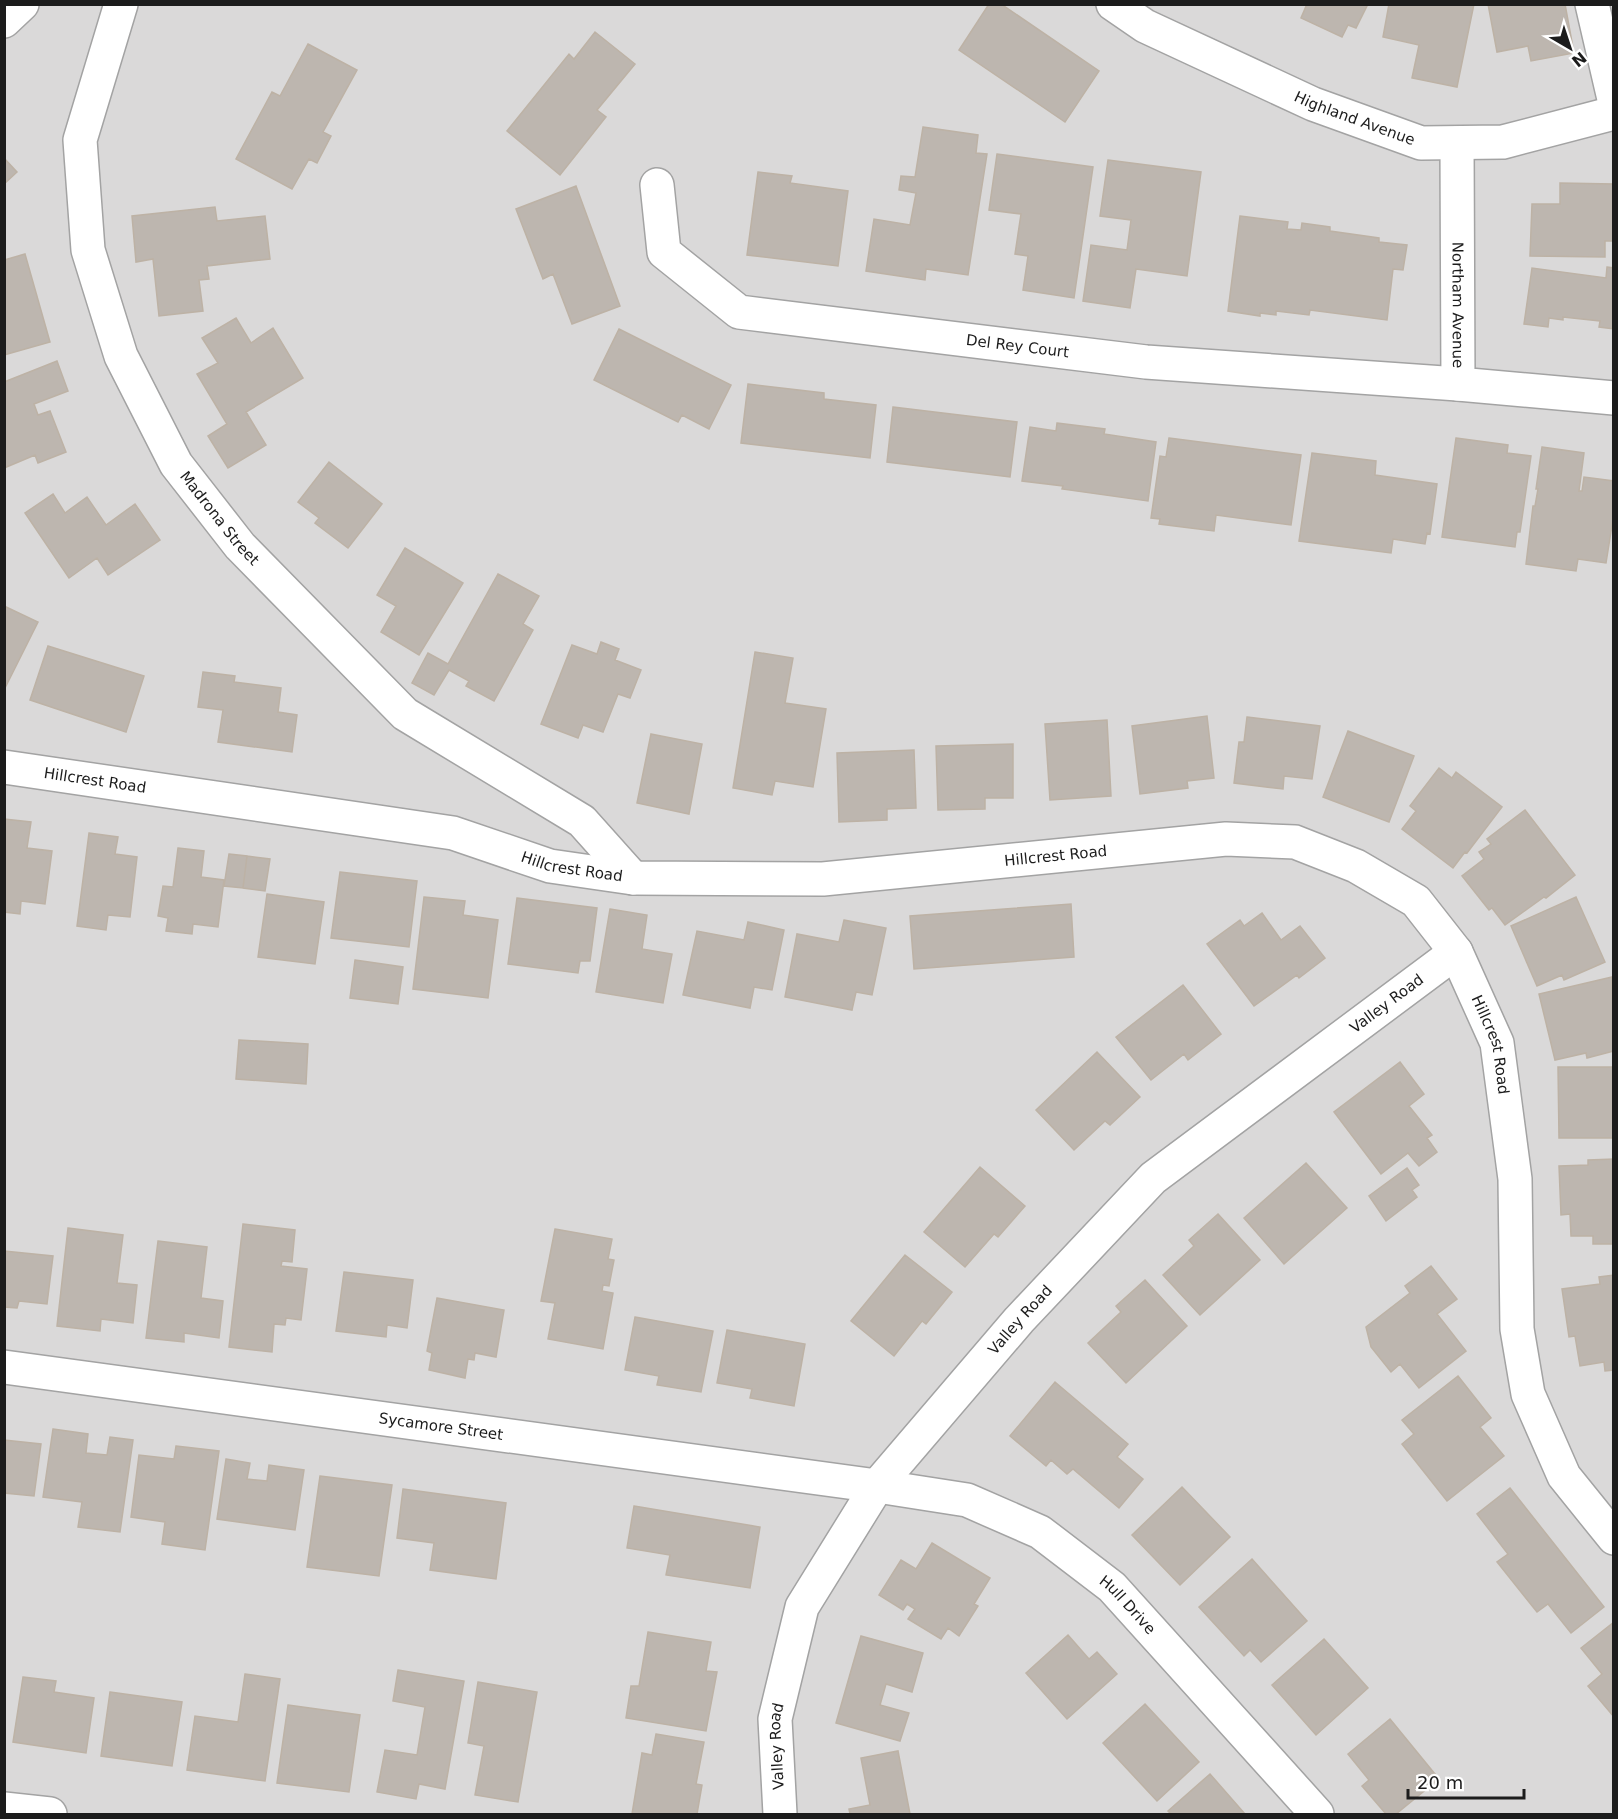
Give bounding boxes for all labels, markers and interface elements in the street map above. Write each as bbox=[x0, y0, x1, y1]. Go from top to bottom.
north arrow bbox=[1540, 18, 1600, 78]
text: N bbox=[1568, 48, 1590, 71]
street label: Highland Avenue bbox=[1291, 87, 1417, 149]
street label: Northam Avenue bbox=[1448, 242, 1467, 368]
street label: Del Rey Court bbox=[965, 331, 1070, 361]
street label: Madrona Street bbox=[176, 468, 263, 569]
street label: Hillcrest Road bbox=[43, 764, 147, 797]
street label: Hillcrest Road bbox=[1003, 842, 1108, 870]
street label: Hillcrest Road bbox=[519, 848, 624, 885]
street label: Valley Road bbox=[1346, 970, 1427, 1037]
street label: Hillcrest Road bbox=[1468, 992, 1513, 1096]
street label: Valley Road bbox=[984, 1281, 1056, 1358]
street label: Sycamore Street bbox=[378, 1409, 504, 1444]
street label: Hull Drive bbox=[1096, 1572, 1159, 1638]
street label: Valley Road bbox=[766, 1701, 788, 1790]
scale bar bbox=[1408, 1762, 1524, 1800]
text: 20 m bbox=[1417, 1772, 1463, 1793]

